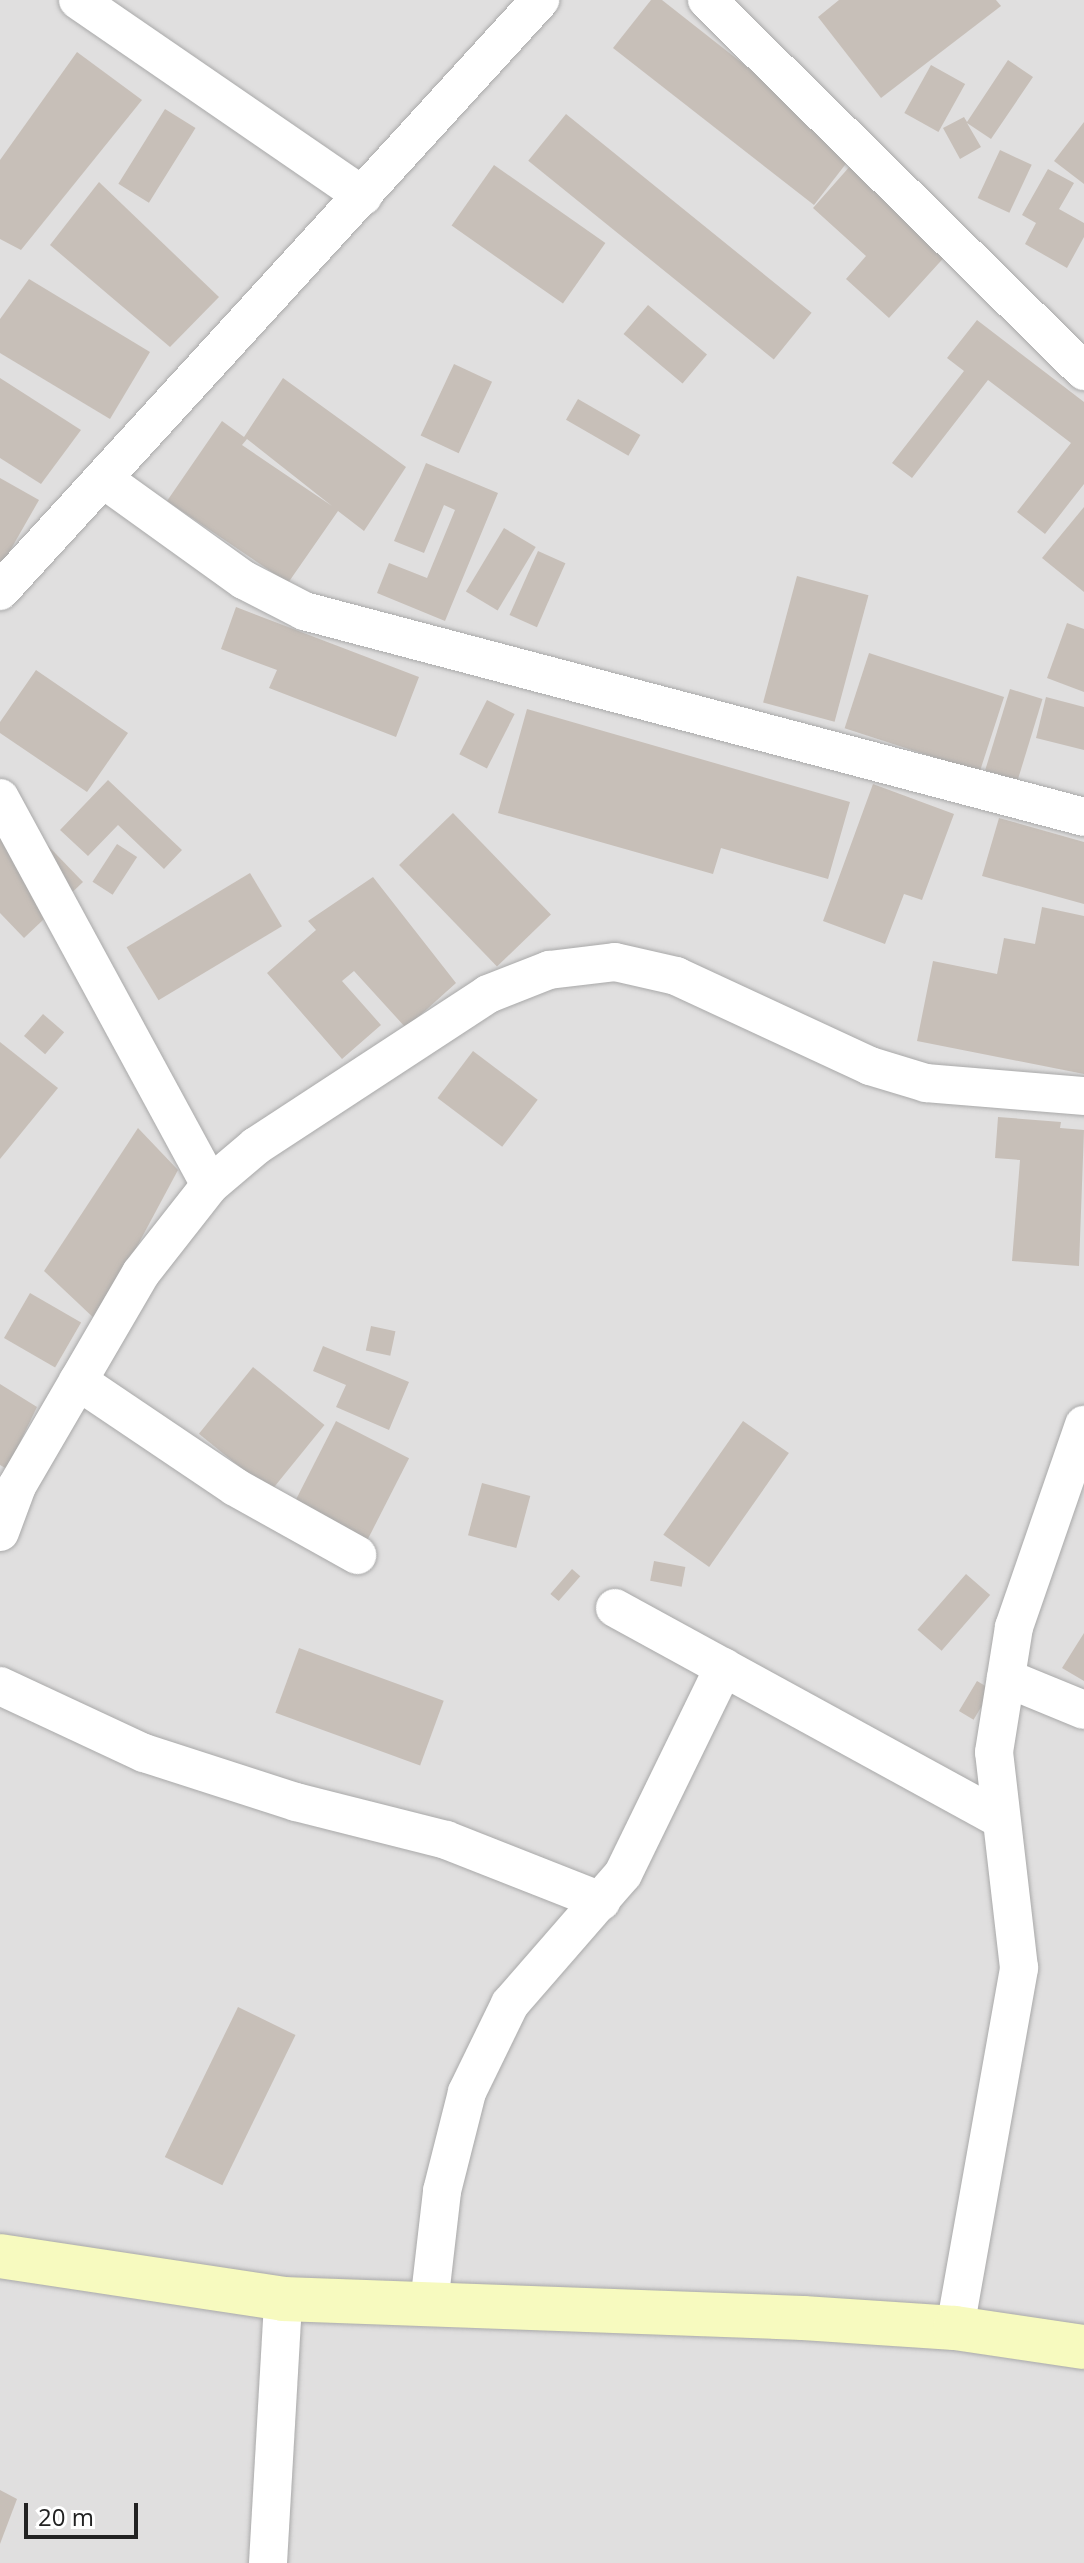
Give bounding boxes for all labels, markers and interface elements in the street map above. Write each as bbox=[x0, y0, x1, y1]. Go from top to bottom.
scale bar bbox=[28, 2487, 142, 2537]
text: 20 m bbox=[38, 2500, 94, 2533]

